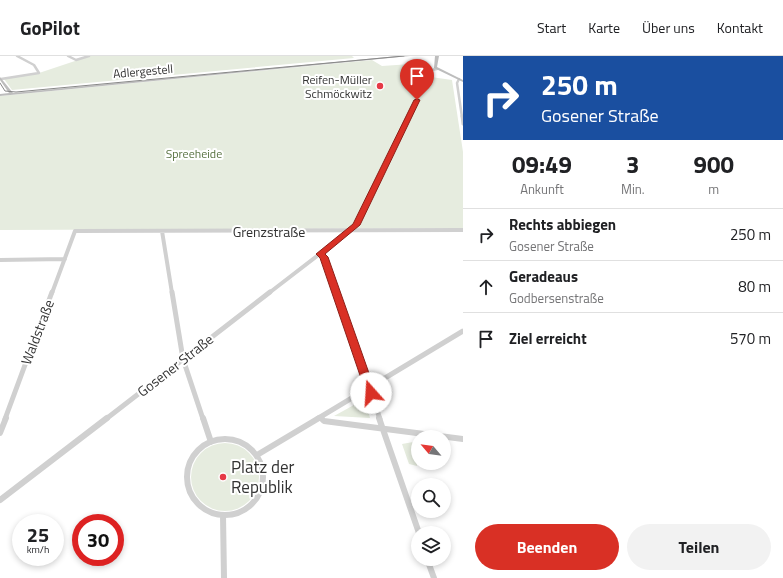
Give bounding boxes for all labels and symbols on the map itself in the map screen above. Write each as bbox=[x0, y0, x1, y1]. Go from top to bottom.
street label: Adlergestell bbox=[112, 59, 174, 83]
pin bbox=[400, 59, 434, 100]
place label: Reifen-Müller Schmöckwitz bbox=[302, 70, 372, 103]
marker: Reifen-Müller Schmöckwitz bbox=[375, 81, 385, 91]
park label: Spreeheide bbox=[166, 144, 222, 163]
street label: Grenzstraße bbox=[233, 221, 305, 242]
street label: Waldstraße bbox=[15, 296, 59, 368]
street label: Gosener Straße bbox=[133, 329, 217, 401]
position arrow bbox=[350, 372, 392, 414]
north arrow bbox=[411, 430, 451, 470]
place label: Platz der Republik bbox=[231, 454, 295, 500]
marker: Platz der Republik bbox=[218, 472, 228, 482]
speed limit sign: 30 bbox=[72, 514, 124, 566]

